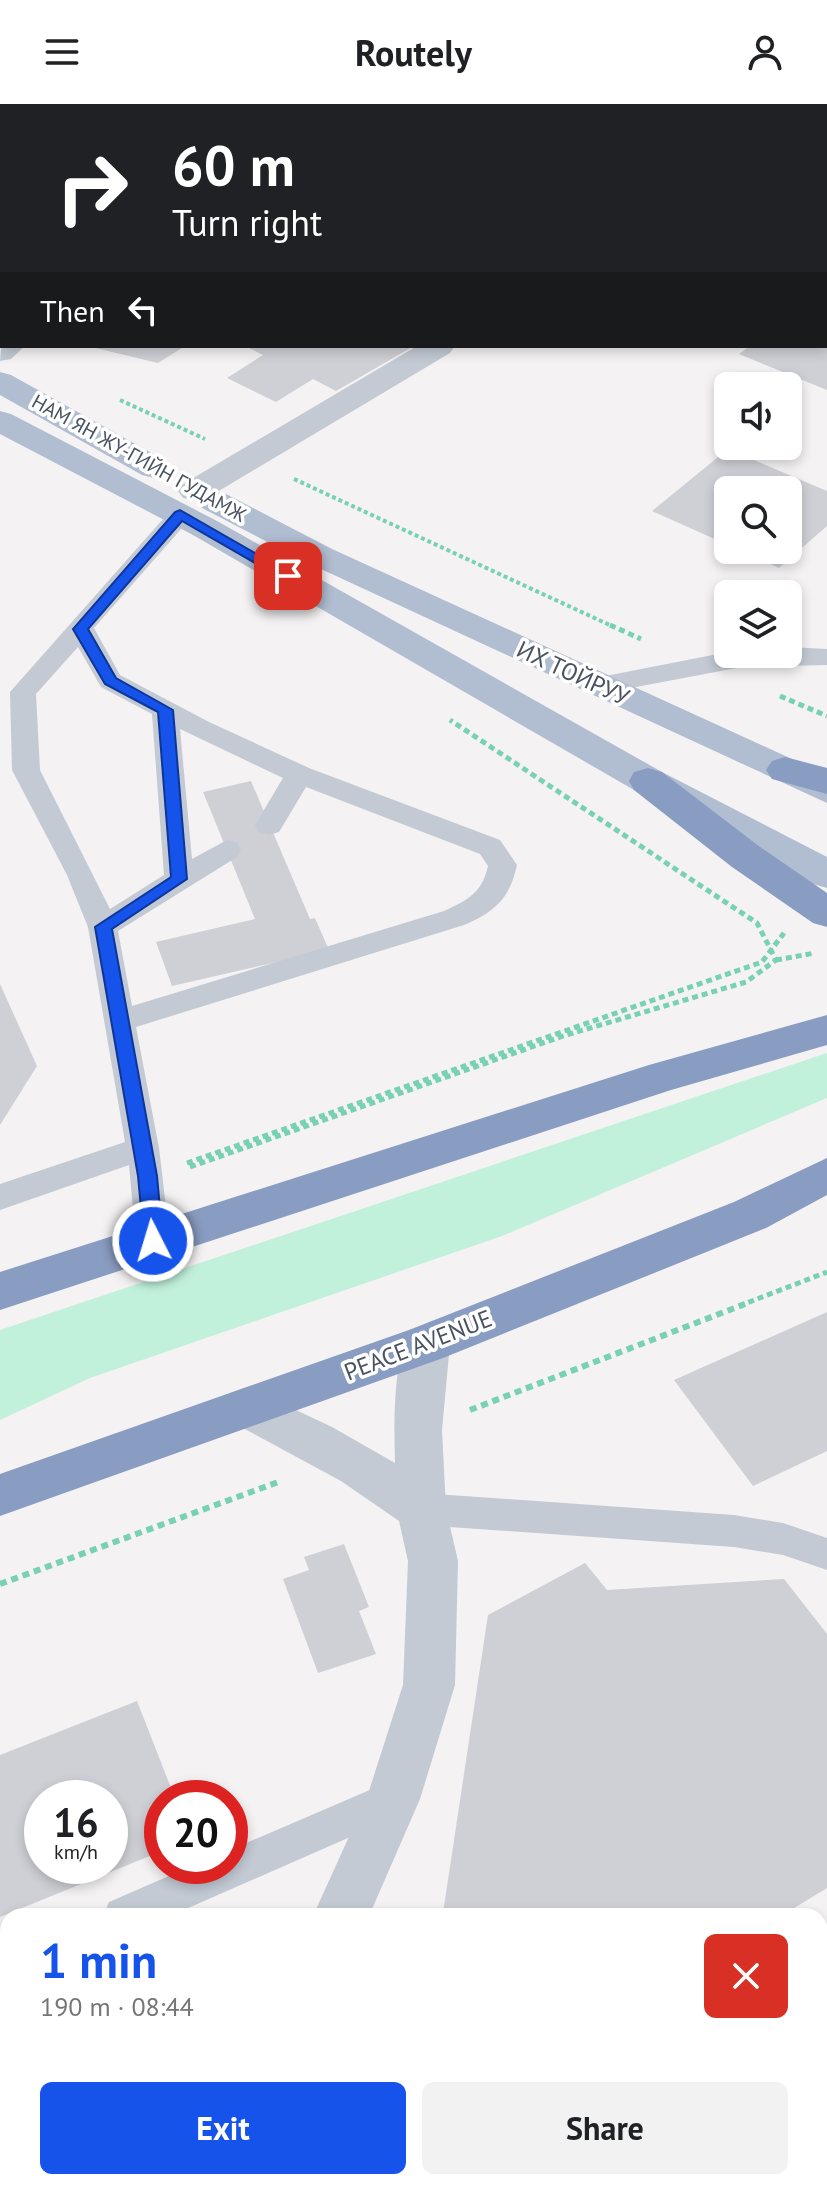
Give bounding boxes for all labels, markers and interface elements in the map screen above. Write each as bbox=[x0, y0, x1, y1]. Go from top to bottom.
text: Routely bbox=[355, 29, 472, 76]
icon: menu bbox=[40, 30, 84, 74]
icon: person bbox=[743, 30, 787, 74]
text: 60 m bbox=[172, 129, 295, 201]
icon: right bbox=[40, 136, 144, 240]
text: Turn right bbox=[172, 199, 322, 246]
icon: left bbox=[121, 288, 165, 332]
text: Then bbox=[40, 291, 105, 330]
map controls bbox=[714, 372, 802, 668]
button: sound bbox=[714, 372, 802, 460]
street label: НАМ ЯН ЖҮ-ГИЙН ГУДАМЖ bbox=[27, 388, 252, 528]
button: search bbox=[714, 476, 802, 564]
pin bbox=[254, 542, 322, 610]
icon: arrive bbox=[266, 554, 310, 598]
button: layers bbox=[714, 580, 802, 668]
street label: ИХ ТОЙРУУ bbox=[512, 633, 635, 713]
position arrow bbox=[111, 1199, 195, 1283]
street label: PEACE AVENUE bbox=[340, 1303, 496, 1387]
speed limit sign: 20 bbox=[144, 1780, 248, 1884]
text: 16 bbox=[53, 1796, 99, 1848]
text: km/h bbox=[54, 1839, 98, 1865]
text: 1 min bbox=[40, 1929, 157, 1991]
button: close bbox=[704, 1934, 788, 2018]
text: 190 m · 08:44 bbox=[40, 1990, 194, 2023]
button: Exit bbox=[40, 2082, 406, 2174]
button: Share bbox=[422, 2082, 788, 2174]

